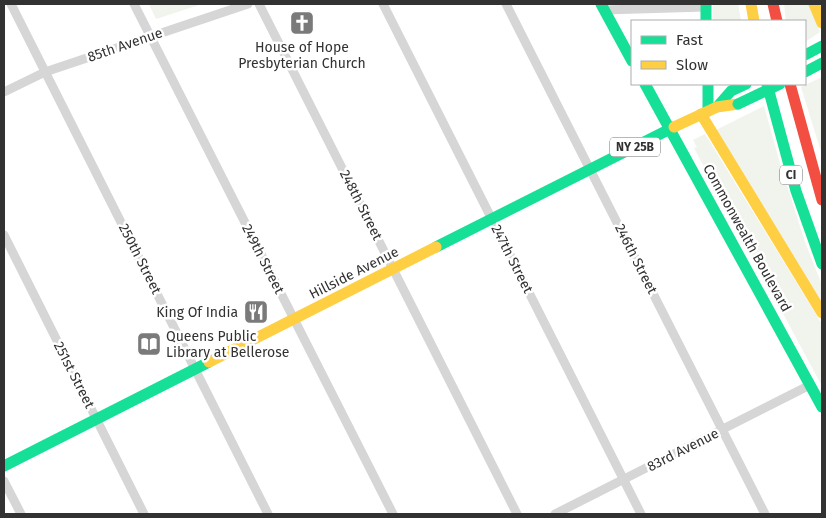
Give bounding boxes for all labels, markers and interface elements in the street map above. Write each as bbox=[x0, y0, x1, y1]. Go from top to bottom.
church icon: House of Hope Presbyterian Church bbox=[289, 10, 315, 36]
legend bbox=[631, 20, 806, 85]
street label: 85th Avenue bbox=[85, 24, 165, 66]
text: Fast bbox=[676, 31, 703, 49]
place label: House of Hope Presbyterian Church bbox=[238, 39, 366, 72]
text: Slow bbox=[676, 56, 708, 74]
road number: NY 25B bbox=[610, 138, 660, 156]
street label: Commonwealth Boulevard bbox=[699, 161, 795, 315]
road number: CI bbox=[780, 166, 802, 184]
street label: 248th Street bbox=[336, 167, 386, 244]
street label: 250th Street bbox=[115, 221, 165, 298]
street label: 249th Street bbox=[238, 221, 288, 298]
street label: 246th Street bbox=[611, 221, 661, 298]
street label: 247th Street bbox=[487, 222, 537, 297]
street label: Hillside Avenue bbox=[306, 243, 402, 303]
restaurant icon: King Of India bbox=[243, 299, 269, 325]
place label: King Of India bbox=[156, 304, 238, 321]
place label: Queens Public Library at Bellerose bbox=[166, 328, 289, 361]
library icon: Queens Public Library at Bellerose bbox=[136, 331, 162, 357]
street label: 251st Street bbox=[50, 339, 98, 412]
street label: 83rd Avenue bbox=[644, 425, 722, 475]

